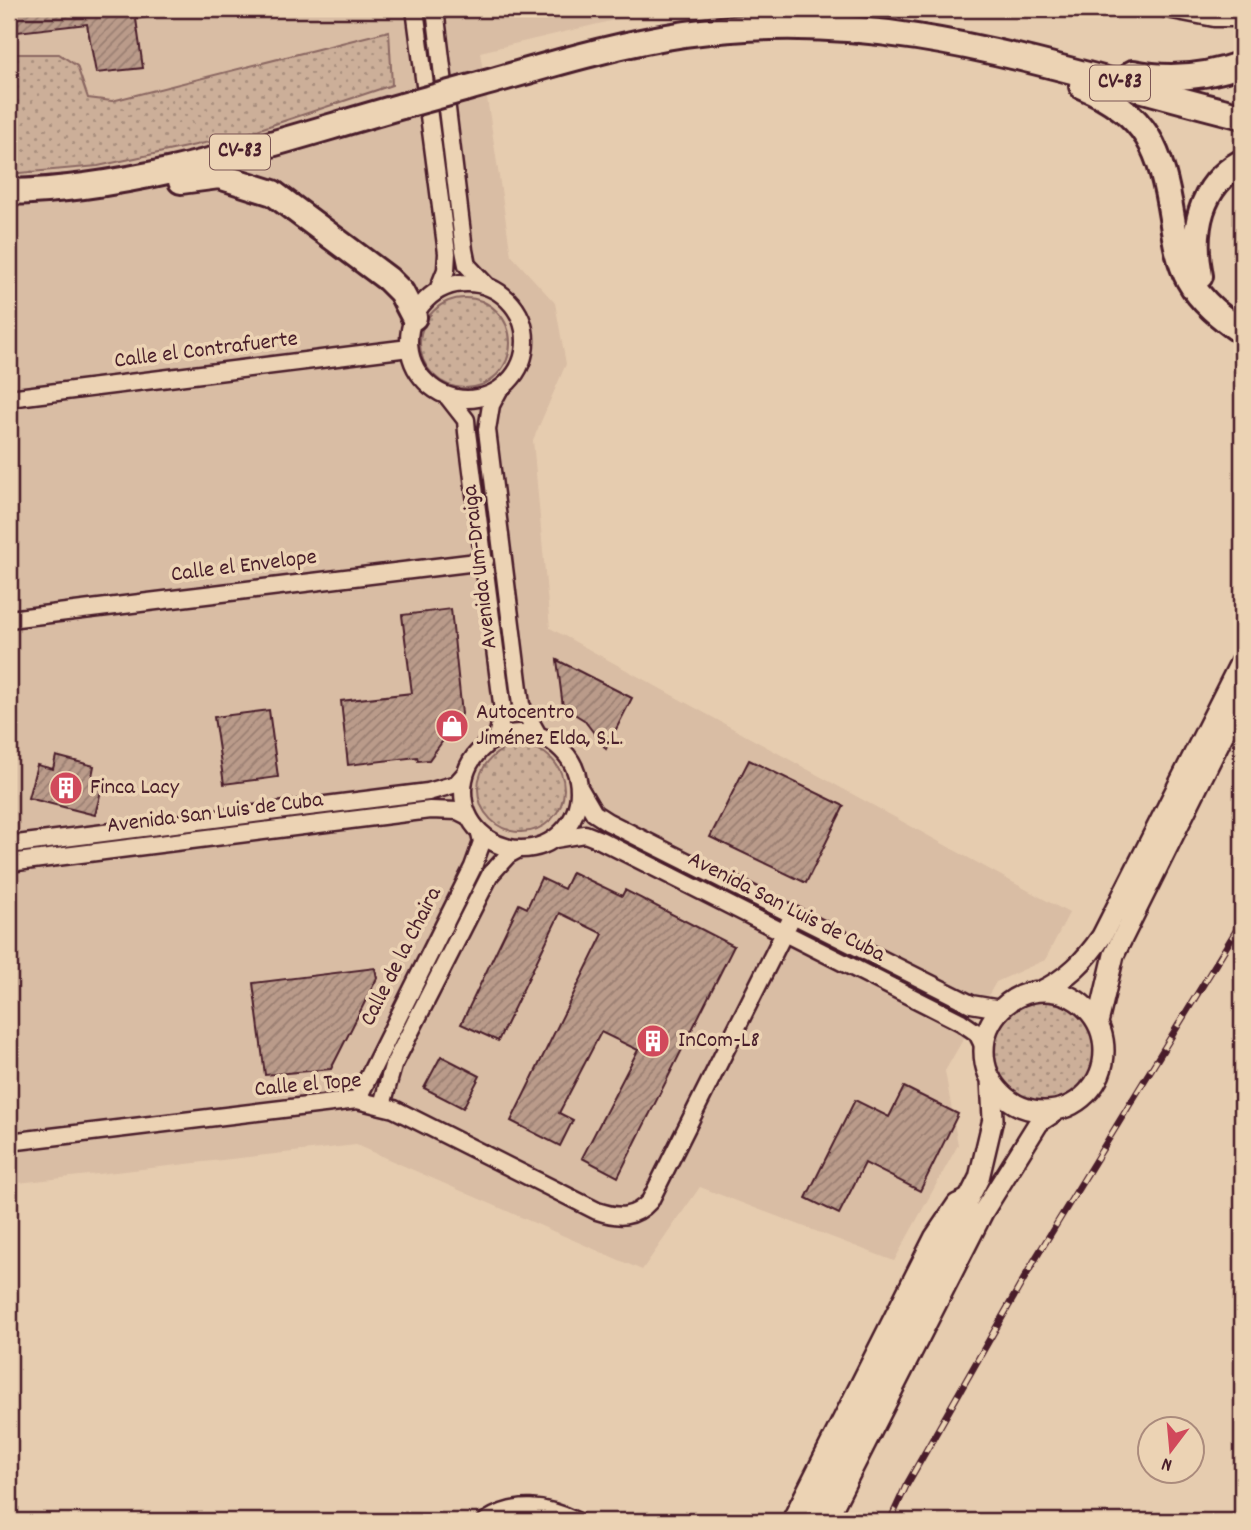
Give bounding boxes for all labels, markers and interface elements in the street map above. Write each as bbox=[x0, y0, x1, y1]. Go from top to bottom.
road number: CV-83 bbox=[1090, 66, 1150, 100]
road number: CV-83 bbox=[210, 134, 270, 170]
street label: Calle el Contrafuerte bbox=[112, 323, 300, 379]
street label: Avenida Um-Draiga bbox=[454, 482, 507, 651]
street label: Calle el Envelope bbox=[169, 542, 319, 592]
place label: Autocentro Jiménez Elda, S.L. bbox=[476, 697, 623, 756]
shop icon: Autocentro Jiménez Elda, S.L. bbox=[433, 707, 471, 745]
building icon: Finca Lacy bbox=[47, 769, 85, 807]
place label: Finca Lacy bbox=[90, 772, 180, 805]
street label: Avenida San Luis de Cuba bbox=[105, 784, 326, 844]
street label: Avenida San Luis de Cuba bbox=[682, 844, 891, 973]
street label: Calle de la Chaira bbox=[353, 881, 452, 1032]
building icon: InCom-L8 bbox=[634, 1022, 672, 1060]
place label: InCom-L8 bbox=[678, 1025, 760, 1058]
street label: Calle el Tope bbox=[253, 1065, 363, 1107]
north arrow bbox=[1136, 1414, 1206, 1484]
text: N bbox=[1159, 1449, 1176, 1477]

